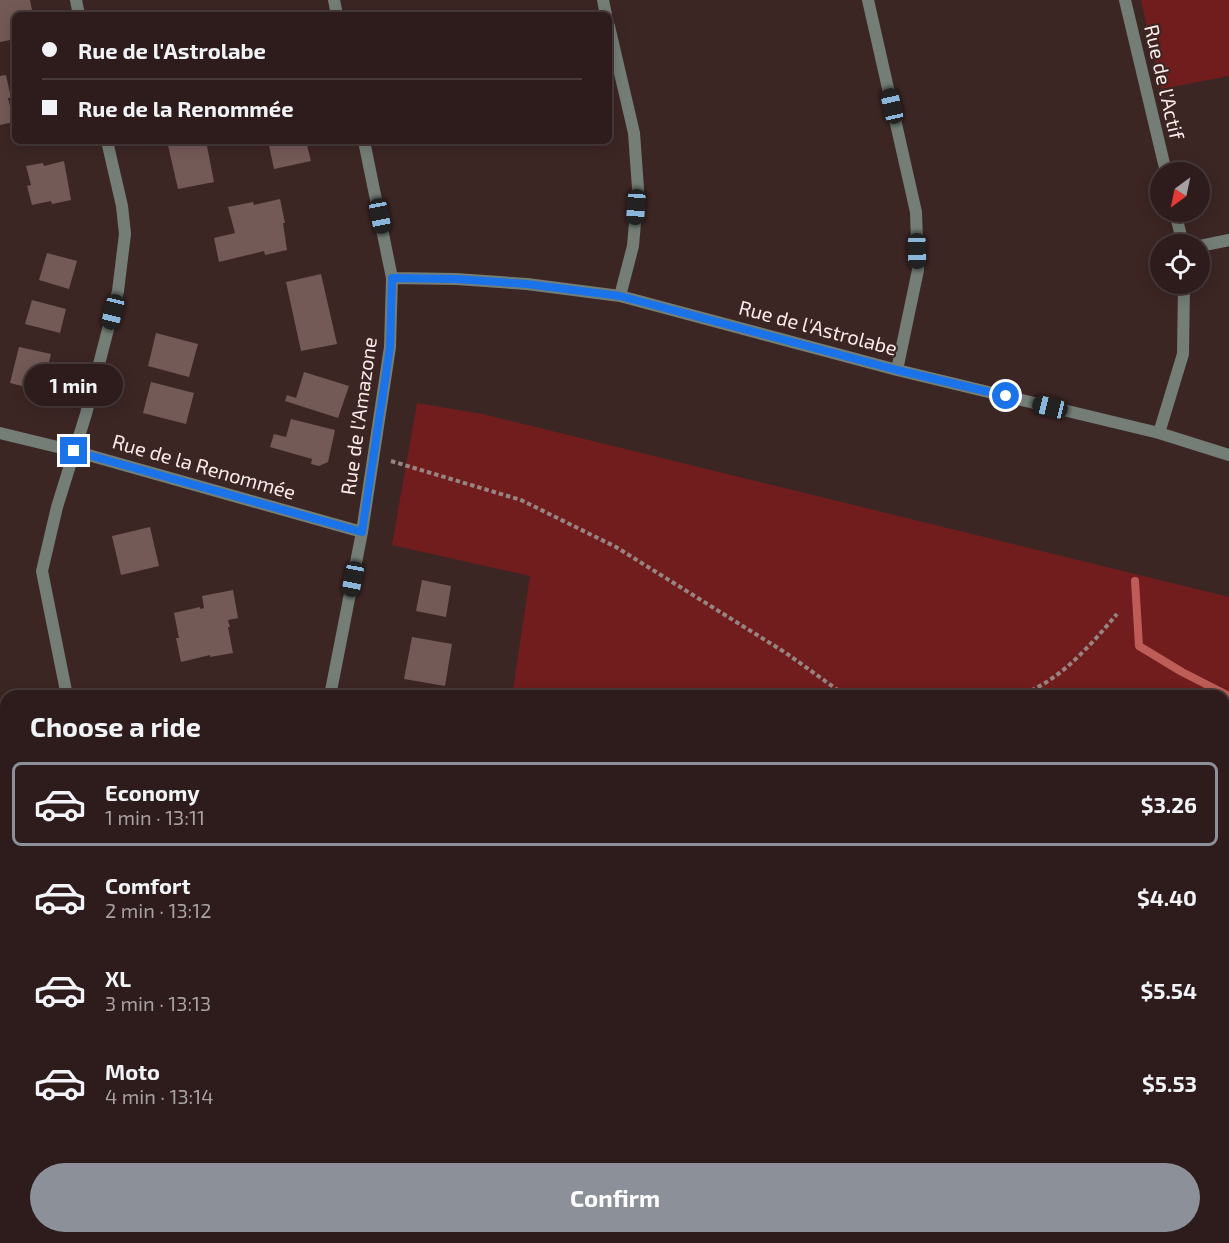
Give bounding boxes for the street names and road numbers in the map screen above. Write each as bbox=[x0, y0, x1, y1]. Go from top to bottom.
street label: Rue de l'Actif bbox=[1140, 22, 1190, 142]
street label: Rue de l'Astrolabe bbox=[736, 294, 900, 360]
street label: Rue de l'Amazone bbox=[335, 335, 381, 496]
street label: Rue de la Renommée bbox=[110, 428, 299, 504]

